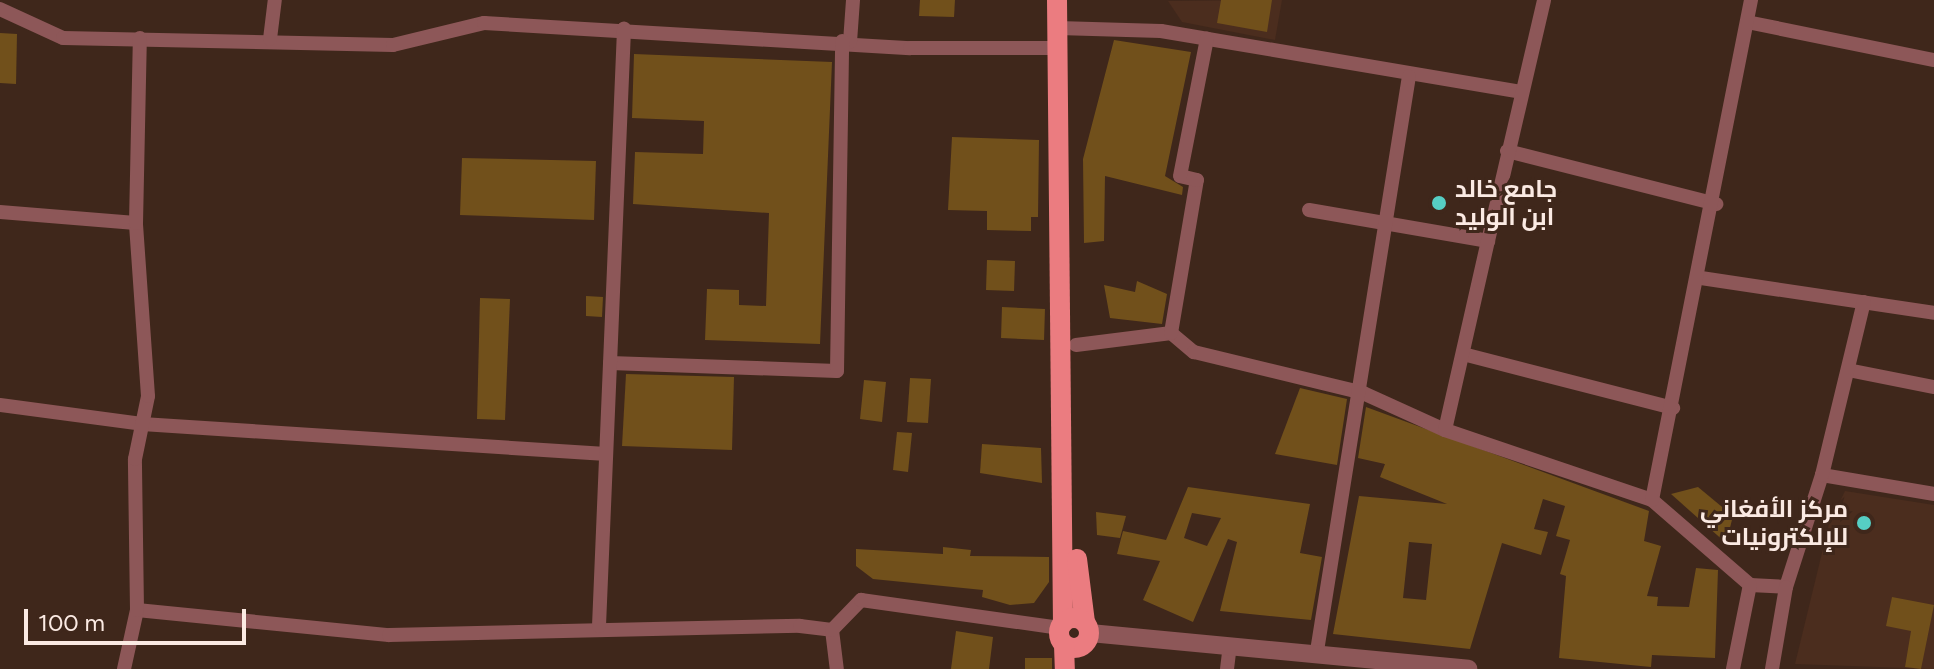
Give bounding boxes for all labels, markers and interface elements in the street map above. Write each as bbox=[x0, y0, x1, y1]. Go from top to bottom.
place label: جامع خالد ابن الوليد bbox=[1455, 175, 1557, 231]
marker: جامع خالد ابن الوليد bbox=[1430, 194, 1448, 212]
place label: مركز الأفغاني للإلكترونيات bbox=[1700, 495, 1848, 551]
marker: مركز الأفغاني للإلكترونيات bbox=[1855, 514, 1873, 532]
scale bar bbox=[28, 593, 250, 643]
text: 100 m bbox=[38, 608, 105, 637]

